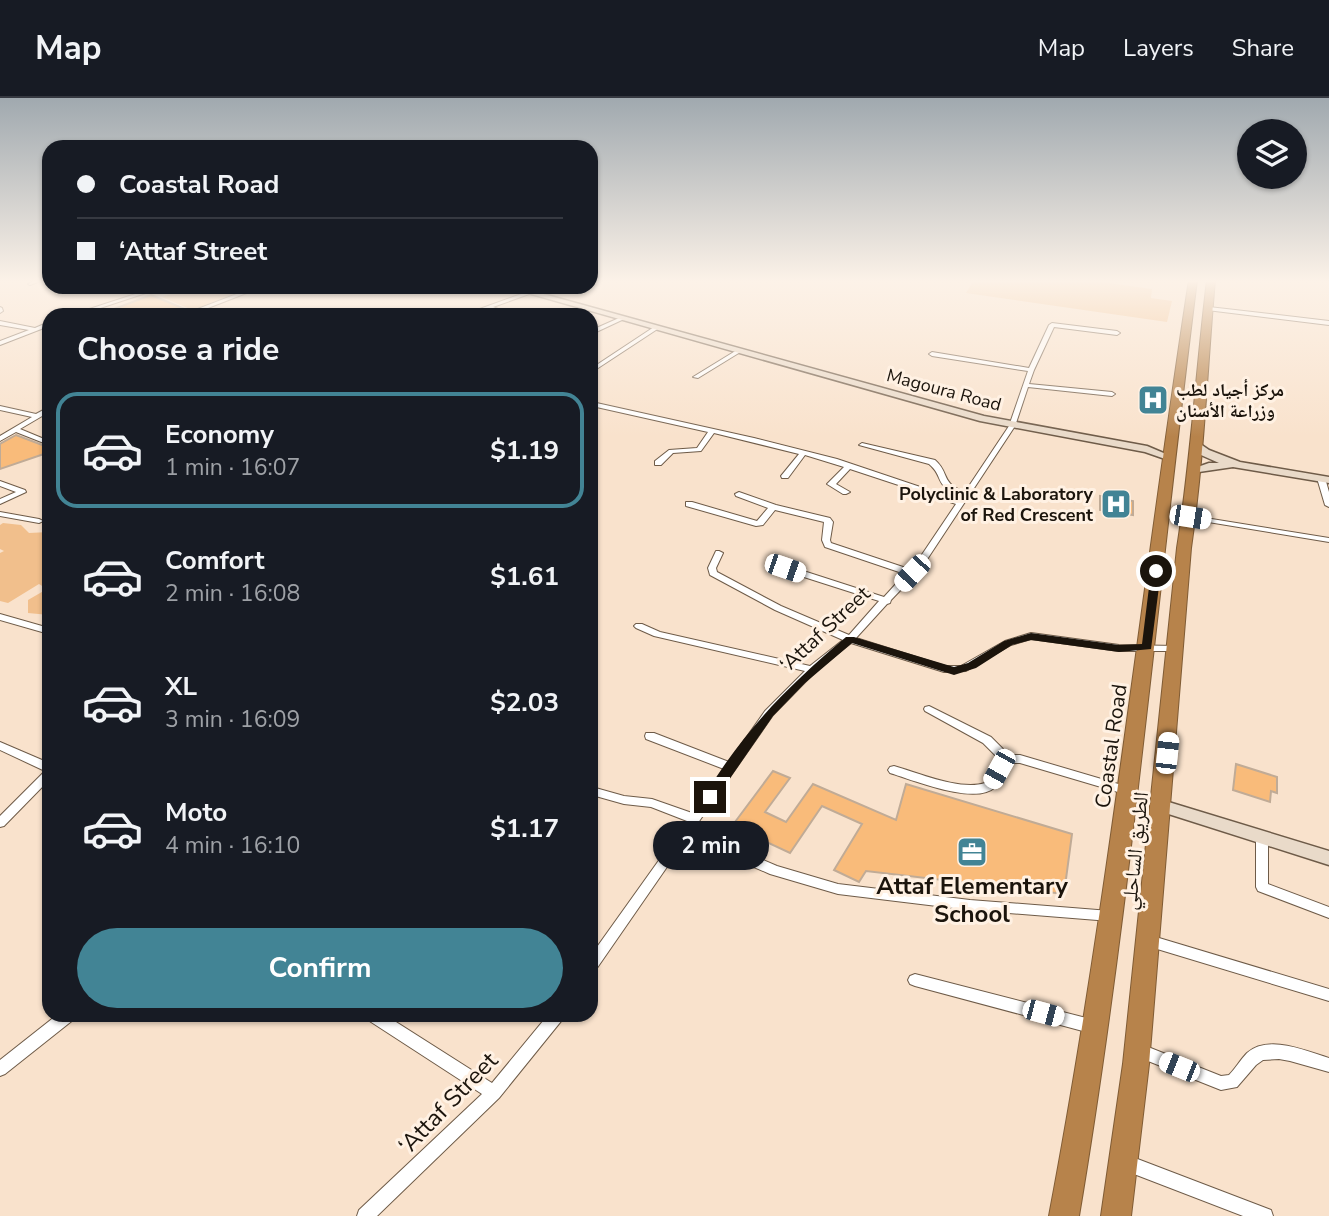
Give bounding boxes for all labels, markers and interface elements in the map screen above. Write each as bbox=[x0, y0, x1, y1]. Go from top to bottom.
text: Map bbox=[35, 26, 102, 71]
text: Map bbox=[1038, 32, 1085, 64]
text: Layers bbox=[1123, 32, 1194, 64]
text: Share bbox=[1232, 32, 1294, 64]
map controls bbox=[1237, 119, 1307, 189]
button: layers bbox=[1237, 119, 1307, 189]
text: Coastal Road bbox=[119, 167, 279, 202]
text: ‘Attaf Street bbox=[119, 234, 267, 269]
text: Choose a ride bbox=[77, 328, 279, 371]
street label: Magoura Road bbox=[884, 363, 1004, 417]
place label: مركز أجياد لطب وزراعة الأسنان bbox=[1176, 378, 1284, 423]
hospital icon: مركز أجياد لطب وزراعة الأسنان bbox=[1136, 383, 1170, 417]
text: Economy bbox=[165, 417, 274, 452]
icon: car bbox=[81, 419, 144, 482]
text: $1.19 bbox=[490, 433, 559, 468]
text: 1 min · 16:07 bbox=[165, 452, 300, 483]
place label: Polyclinic & Laboratory of Red Crescent bbox=[899, 482, 1094, 527]
hospital icon: Polyclinic & Laboratory of Red Crescent bbox=[1099, 487, 1133, 521]
car bbox=[1168, 503, 1213, 531]
text: Comfort bbox=[165, 543, 265, 578]
icon: car bbox=[81, 545, 144, 608]
car bbox=[890, 550, 935, 596]
car bbox=[762, 551, 809, 585]
route start bbox=[1140, 555, 1172, 587]
text: $1.61 bbox=[490, 559, 559, 594]
text: 2 min · 16:08 bbox=[165, 578, 300, 609]
street label: ‘Attaf Street bbox=[774, 579, 877, 678]
text: XL bbox=[165, 669, 197, 704]
icon: car bbox=[81, 671, 144, 734]
street label: Coastal Road bbox=[1088, 682, 1134, 810]
text: $2.03 bbox=[490, 685, 559, 720]
text: 3 min · 16:09 bbox=[165, 704, 300, 735]
car bbox=[1155, 731, 1180, 775]
car bbox=[980, 746, 1019, 792]
route end bbox=[694, 781, 726, 813]
street label: الطريق الساحلي bbox=[1115, 790, 1157, 912]
text: Moto bbox=[165, 795, 227, 830]
icon: car bbox=[81, 797, 144, 860]
text: $1.17 bbox=[490, 811, 559, 846]
callout: 2 min bbox=[652, 822, 768, 870]
text: 4 min · 16:10 bbox=[165, 830, 300, 861]
text: 2 min bbox=[681, 830, 741, 861]
office icon: Attaf Elementary School bbox=[955, 835, 989, 869]
place label: Attaf Elementary School bbox=[876, 870, 1068, 930]
button: Confirm bbox=[77, 928, 563, 1008]
car bbox=[1020, 997, 1067, 1029]
street label: ‘Attaf Street bbox=[391, 1045, 505, 1161]
car bbox=[1156, 1049, 1203, 1085]

